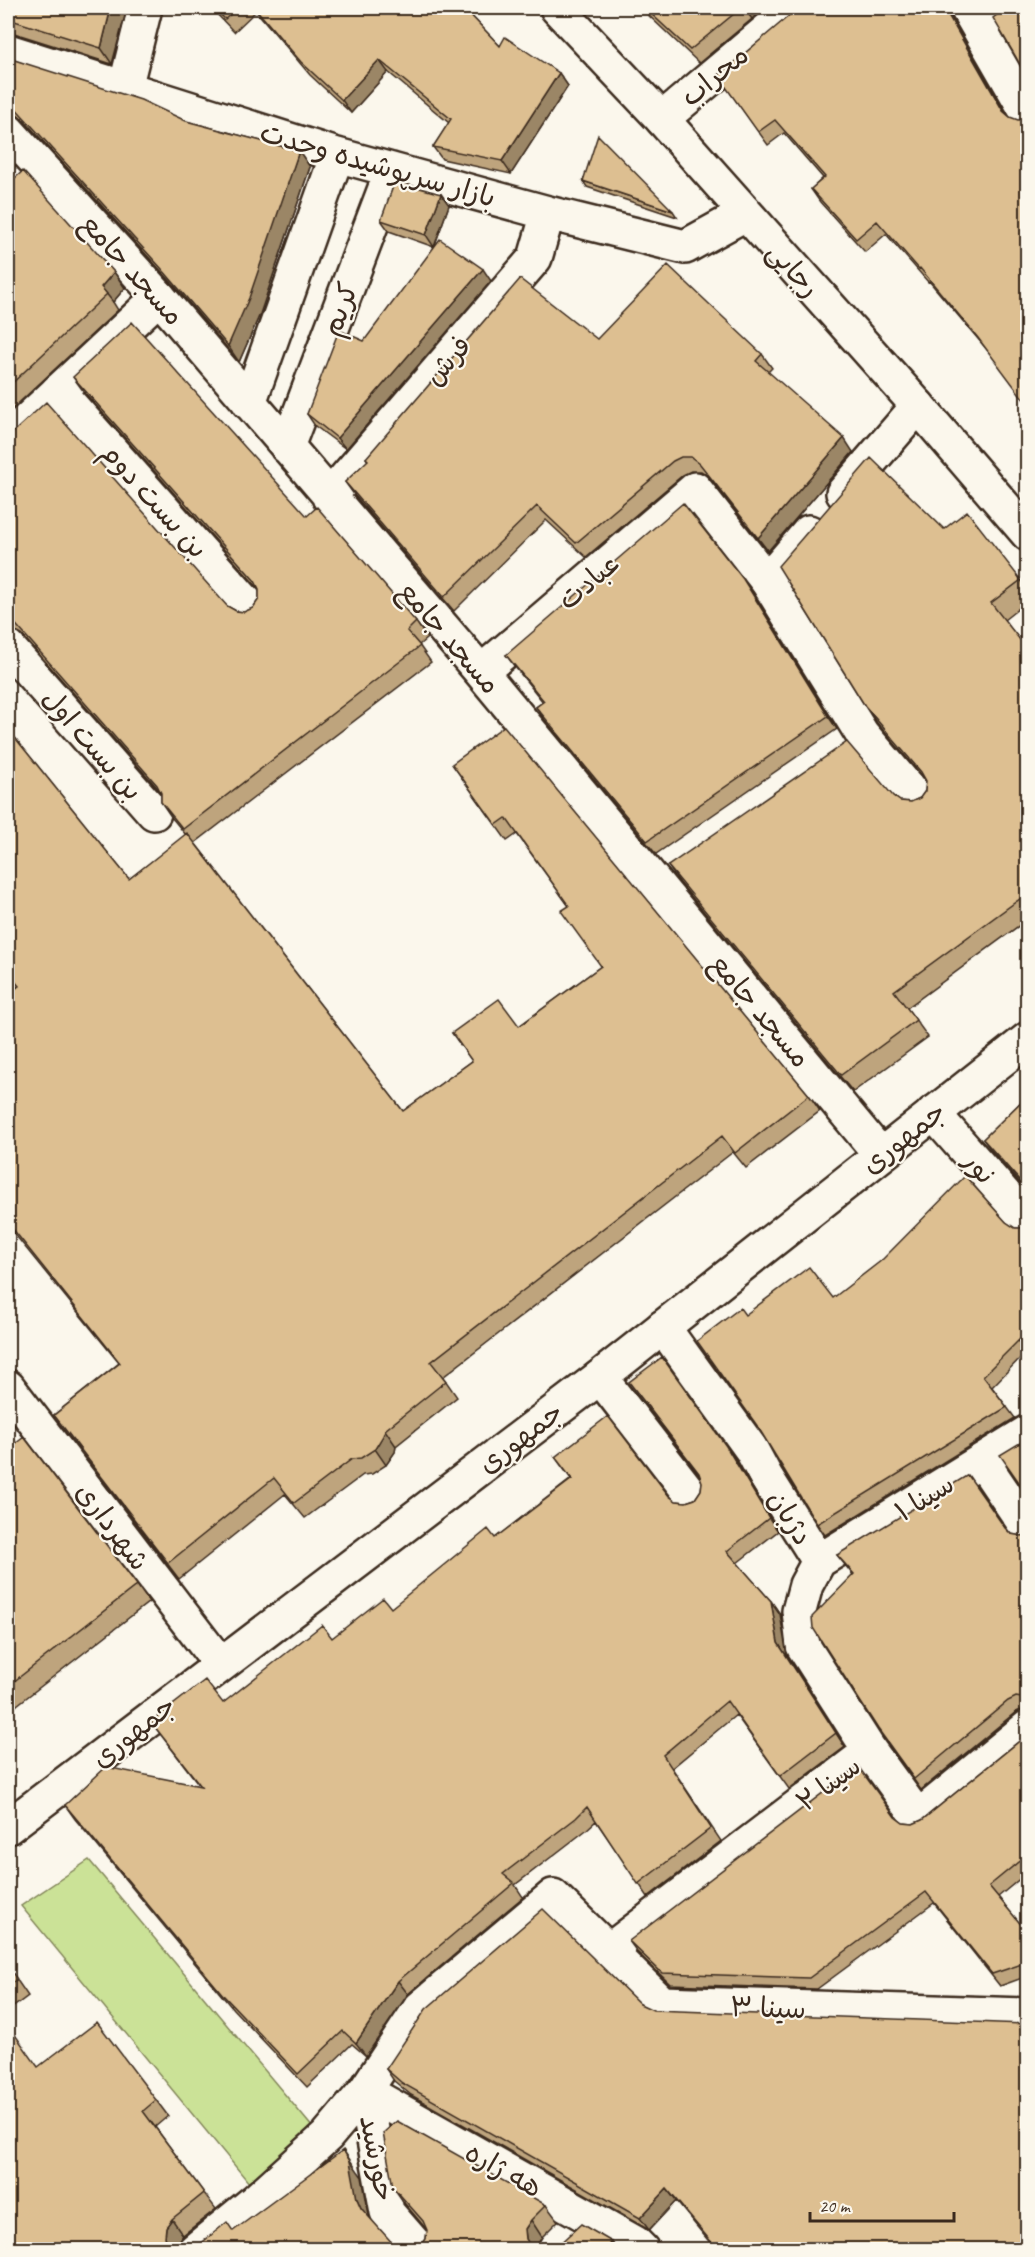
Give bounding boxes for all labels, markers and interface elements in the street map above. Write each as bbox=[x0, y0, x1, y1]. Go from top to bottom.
street label: محراب bbox=[673, 37, 755, 114]
street label: بازار سرپوشیده وحدت bbox=[256, 114, 500, 216]
street label: مسجد جامع bbox=[72, 206, 192, 334]
street label: رجایی bbox=[759, 234, 828, 305]
street label: کریم bbox=[313, 277, 369, 343]
street label: فرش bbox=[416, 328, 479, 392]
street label: بن بست دوم bbox=[91, 435, 216, 568]
street label: عبادت bbox=[550, 546, 626, 617]
street label: مسجد جامع bbox=[390, 574, 508, 702]
street label: بن بست اول bbox=[35, 681, 151, 807]
street label: مسجد جامع bbox=[701, 946, 818, 1076]
street label: جمهوری bbox=[854, 1094, 953, 1182]
street label: نور bbox=[955, 1143, 1003, 1191]
street label: جمهوری bbox=[471, 1394, 570, 1482]
street label: سینا ۱ bbox=[888, 1466, 960, 1529]
street label: شهرداری bbox=[68, 1475, 157, 1577]
street label: دژبان bbox=[760, 1483, 821, 1551]
street label: جمهوری bbox=[84, 1688, 183, 1776]
street label: سینا ۲ bbox=[789, 1748, 868, 1819]
street label: سینا ۳ bbox=[729, 1989, 806, 2026]
street label: خورشید bbox=[352, 2112, 403, 2204]
street label: هه ژاره bbox=[459, 2134, 549, 2205]
scale bar bbox=[810, 2185, 954, 2223]
text: 20 m bbox=[819, 2195, 852, 2217]

